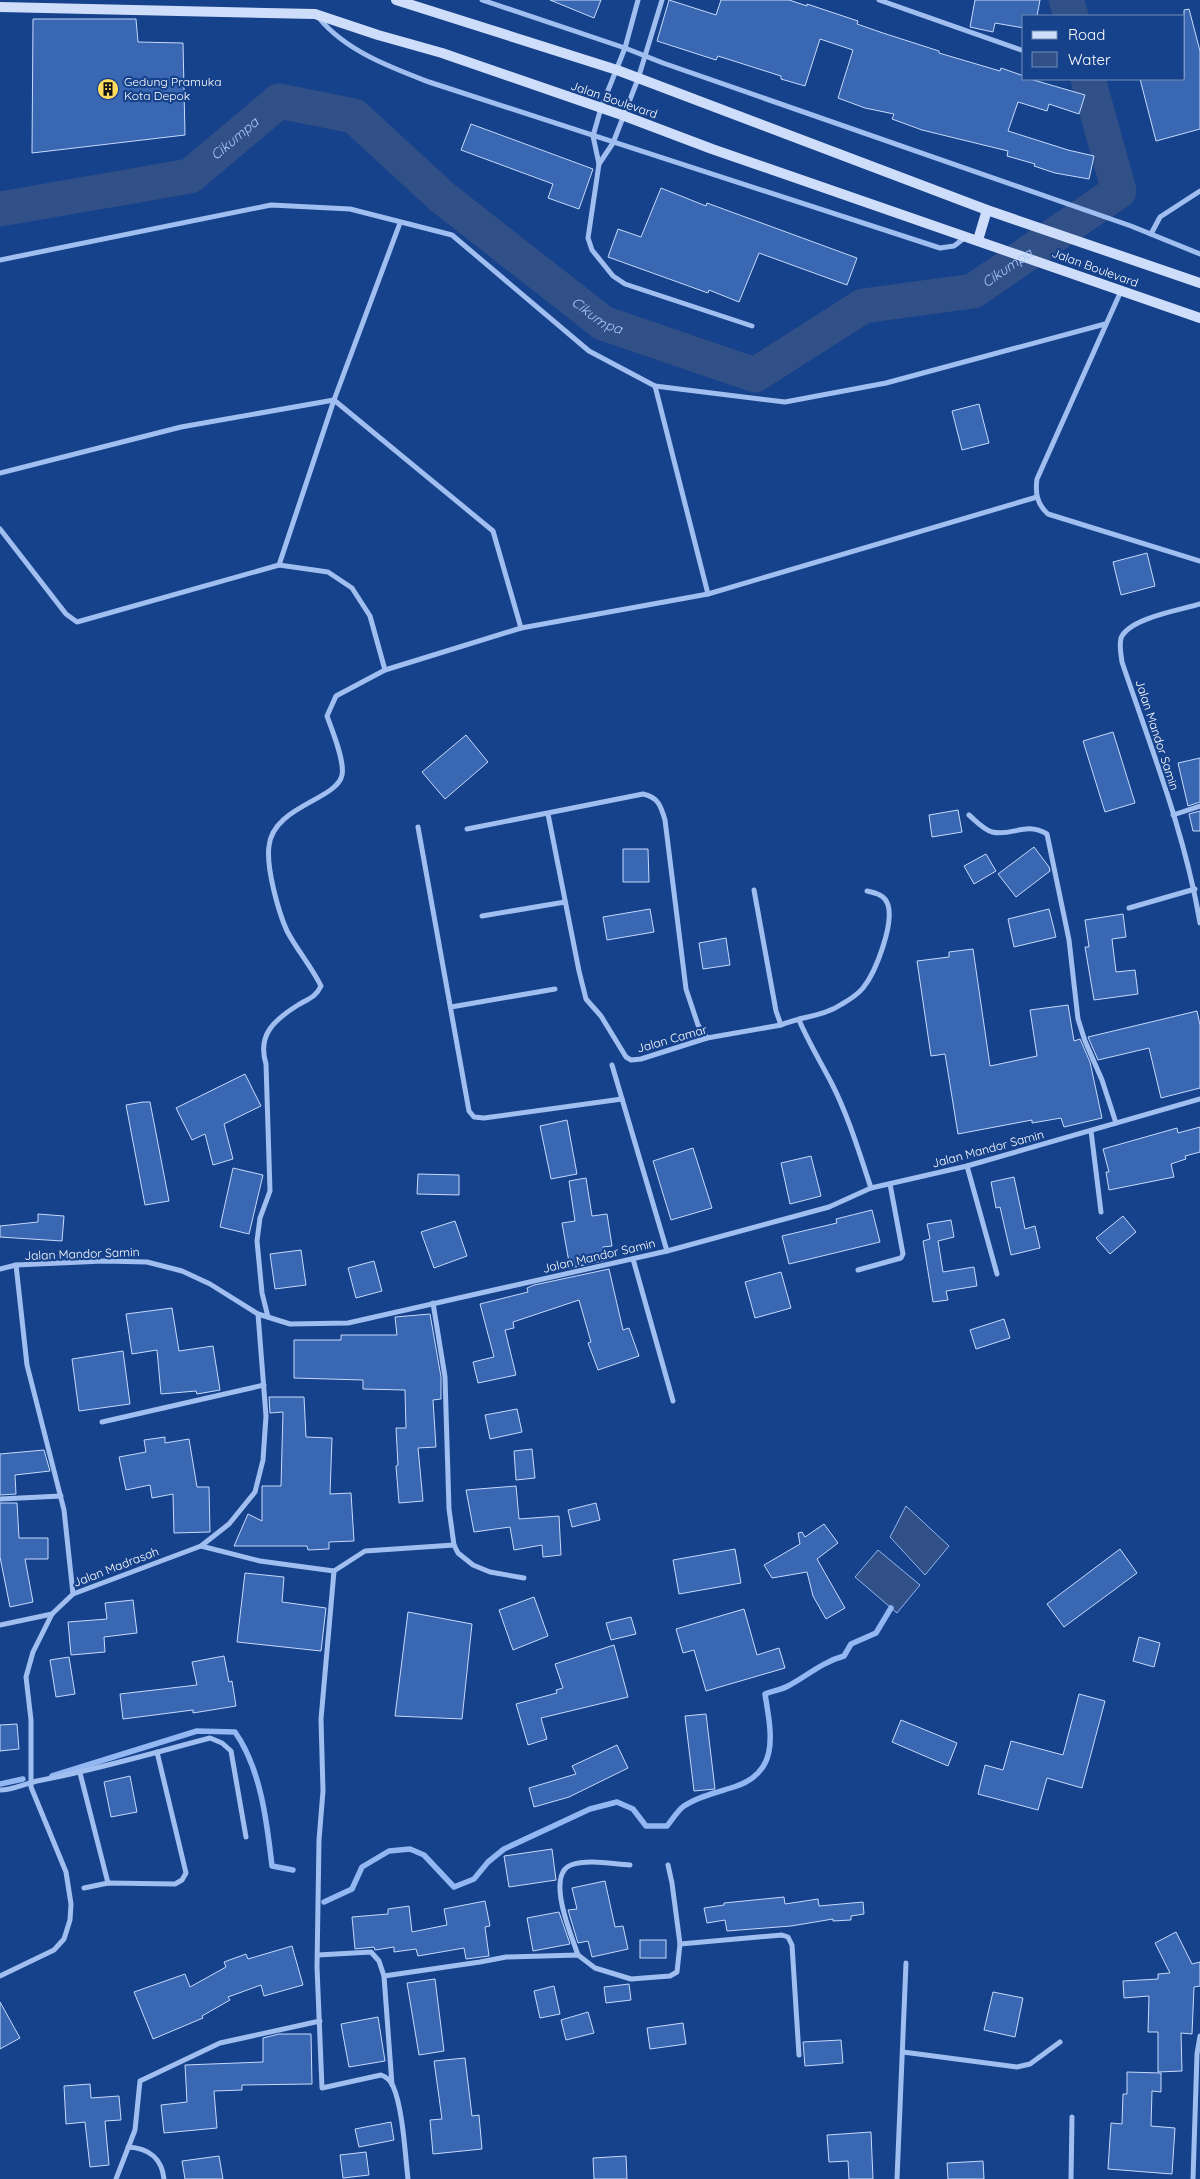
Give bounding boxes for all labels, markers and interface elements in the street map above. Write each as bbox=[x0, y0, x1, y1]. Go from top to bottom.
legend bbox=[1022, 15, 1185, 80]
text: Road bbox=[1068, 25, 1105, 44]
text: Water bbox=[1068, 50, 1111, 69]
place label: Gedung Pramuka Kota Depok bbox=[124, 74, 221, 103]
building icon: Gedung Pramuka Kota Depok bbox=[96, 77, 120, 101]
street label: Jalan Boulevard bbox=[569, 78, 660, 121]
water label: Cikumpa bbox=[207, 112, 263, 164]
water label: Cikumpa bbox=[978, 243, 1037, 291]
street label: Jalan Boulevard bbox=[1050, 245, 1140, 290]
water label: Cikumpa bbox=[568, 293, 626, 338]
street label: Jalan Mandor Samin bbox=[1133, 678, 1182, 792]
street label: Jalan Camar bbox=[635, 1021, 709, 1056]
street label: Jalan Mandor Samin bbox=[930, 1126, 1046, 1171]
street label: Jalan Mandor Samin bbox=[541, 1235, 657, 1276]
street label: Jalan Mandor Samin bbox=[24, 1244, 140, 1263]
street label: Jalan Madrasah bbox=[71, 1543, 161, 1590]

